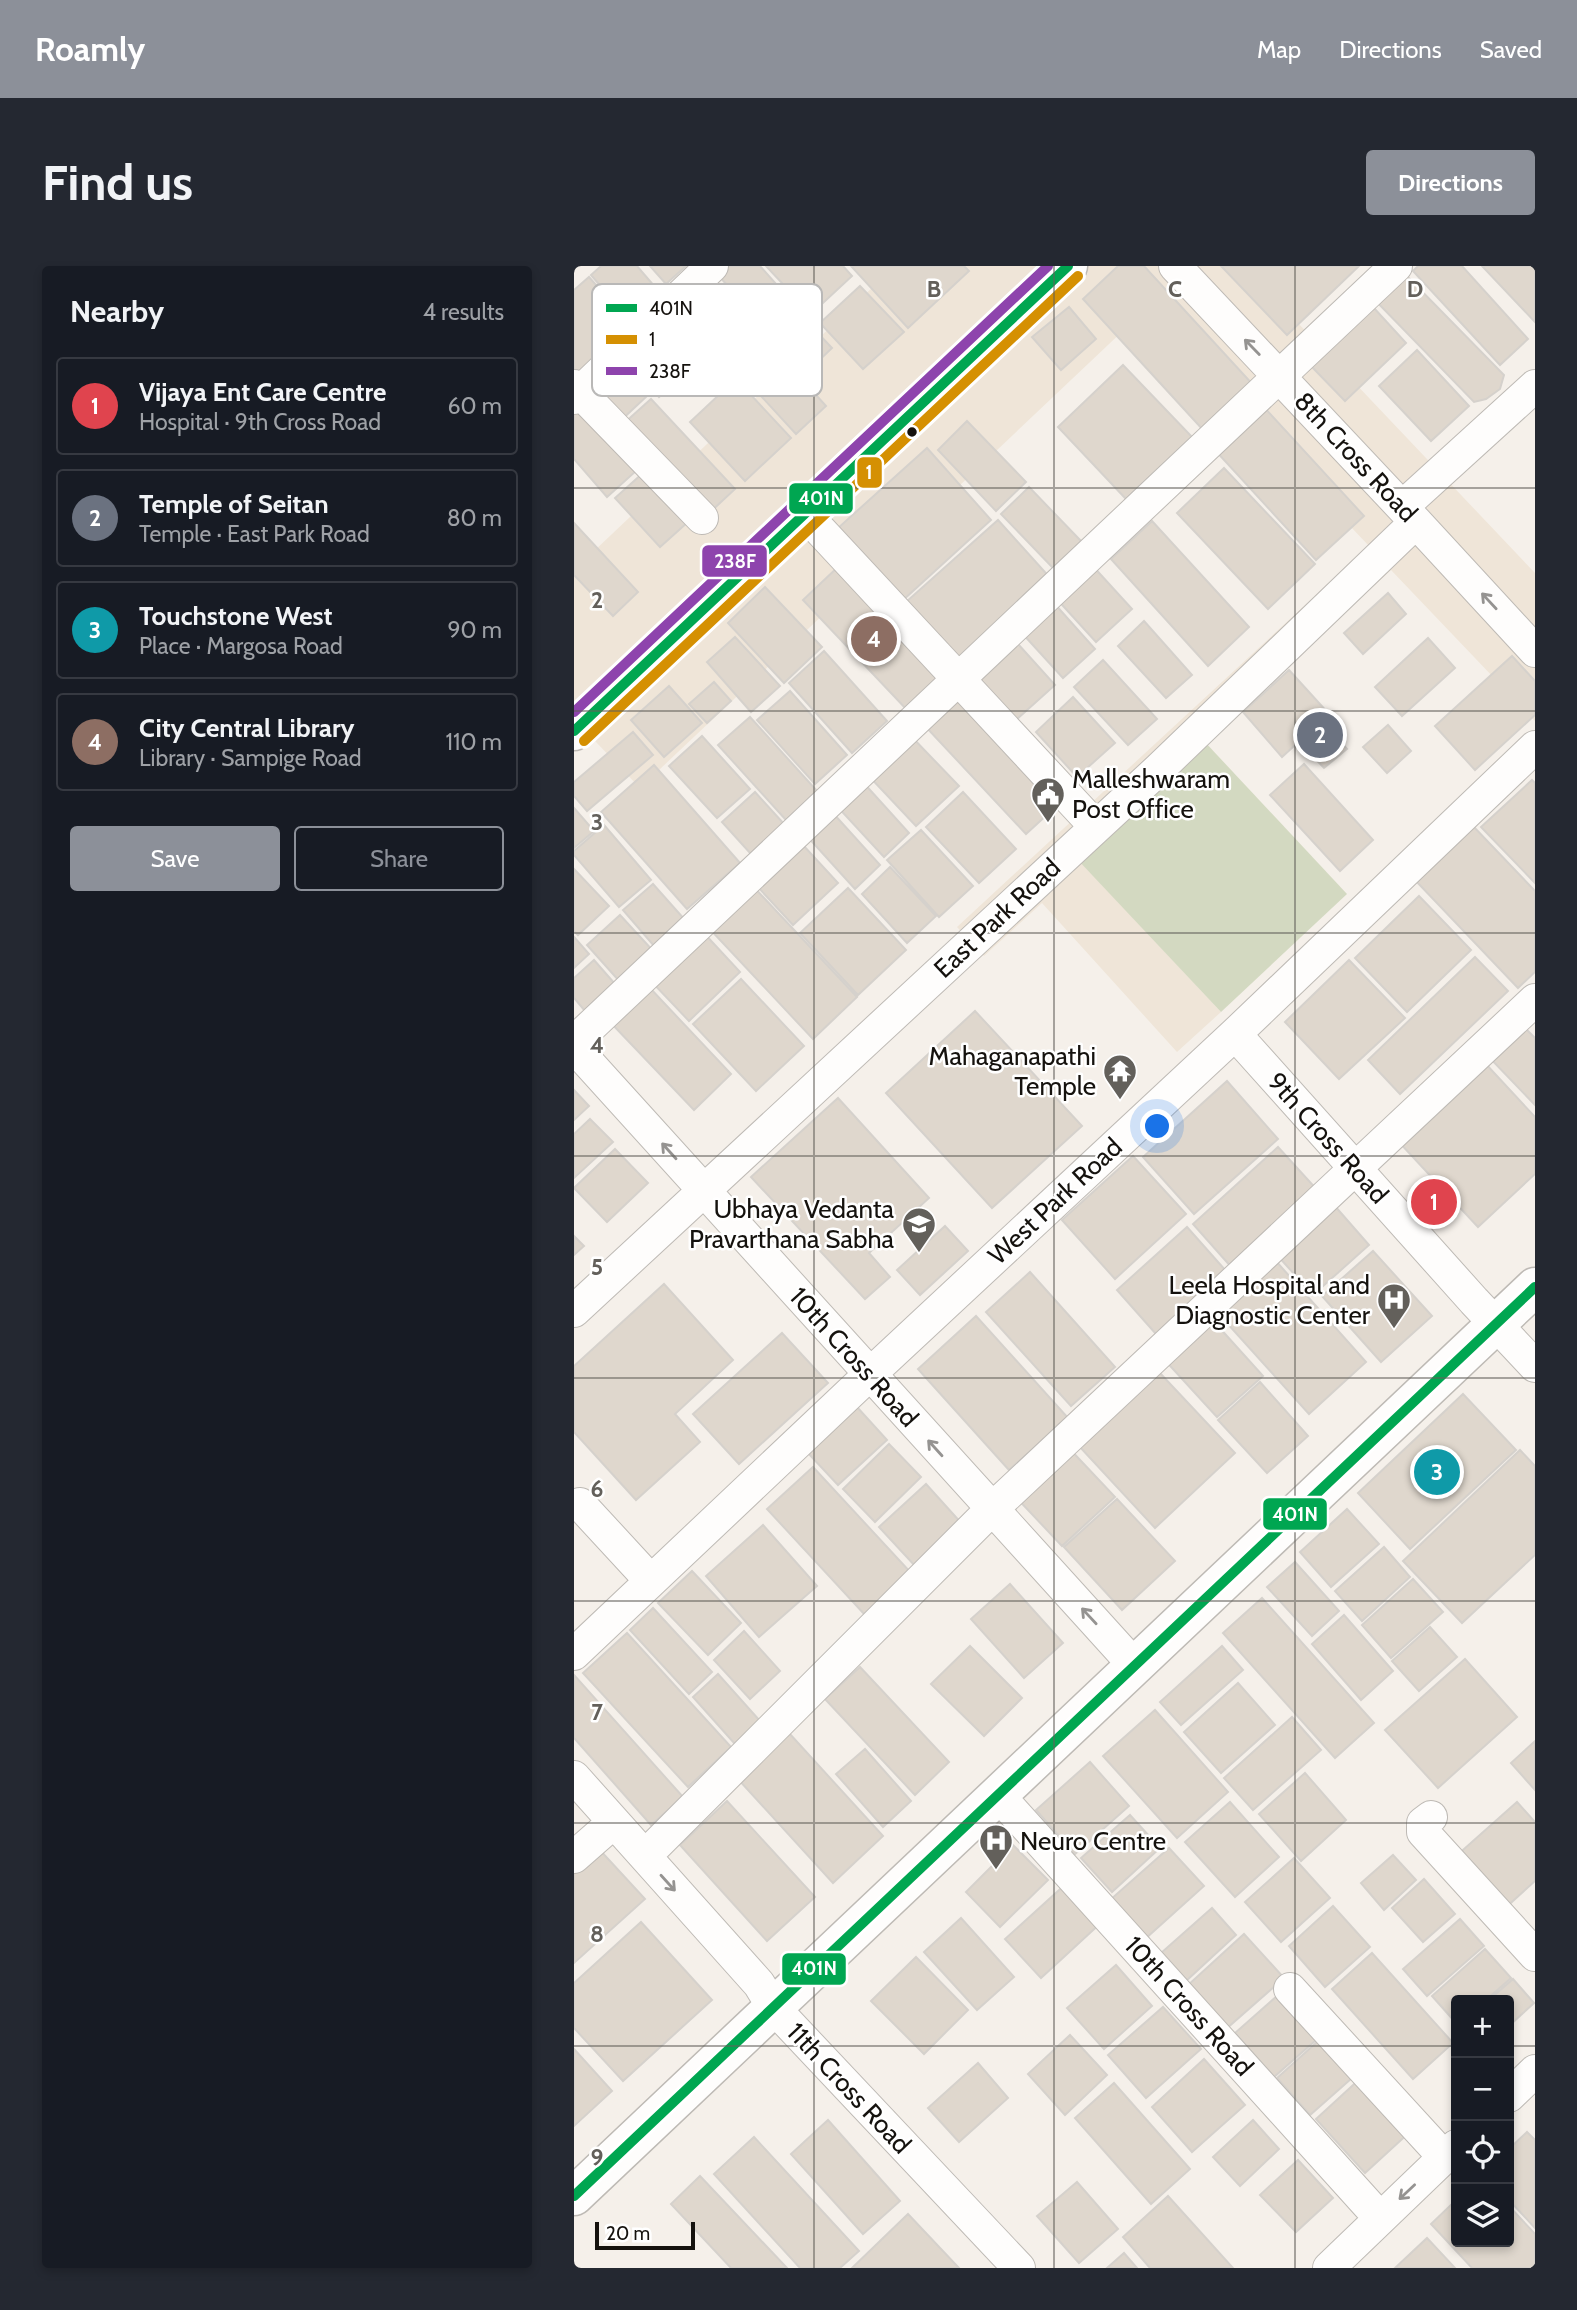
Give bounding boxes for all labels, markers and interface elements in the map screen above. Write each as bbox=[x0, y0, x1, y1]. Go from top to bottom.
text: Roamly bbox=[35, 29, 145, 69]
text: Map bbox=[1257, 35, 1301, 64]
text: Directions bbox=[1339, 35, 1442, 64]
text: Saved bbox=[1480, 35, 1542, 64]
button: Directions bbox=[1366, 150, 1535, 215]
text: Find us bbox=[42, 153, 193, 212]
text: B bbox=[927, 275, 941, 303]
text: C bbox=[1168, 275, 1182, 303]
text: D bbox=[1407, 275, 1423, 303]
legend bbox=[592, 284, 822, 396]
text: Nearby bbox=[70, 293, 164, 330]
text: 401N bbox=[649, 297, 693, 320]
text: 4 results bbox=[423, 298, 504, 326]
text: 1 bbox=[649, 328, 655, 351]
one-way arrow bbox=[1244, 338, 1260, 356]
text: 238F bbox=[649, 360, 691, 383]
text: Vijaya Ent Care Centre bbox=[139, 376, 386, 408]
street label: 8th Cross Road bbox=[1288, 385, 1424, 529]
text: 1 bbox=[91, 392, 99, 420]
text: 60 m bbox=[448, 392, 502, 420]
text: Hospital · 9th Cross Road bbox=[139, 408, 381, 436]
unlabelled marker bbox=[905, 425, 919, 439]
line badge: 1 bbox=[856, 456, 883, 489]
text: 1 bbox=[865, 461, 873, 484]
line badge: 401N bbox=[788, 482, 854, 515]
text: 401N bbox=[798, 487, 844, 510]
text: Temple of Seitan bbox=[139, 488, 329, 520]
text: 2 bbox=[89, 504, 101, 532]
text: 80 m bbox=[447, 504, 502, 532]
text: Temple · East Park Road bbox=[139, 520, 370, 548]
line badge: 238F bbox=[701, 544, 768, 578]
text: 238F bbox=[714, 550, 756, 573]
text: 2 bbox=[591, 586, 603, 614]
one-way arrow bbox=[1481, 592, 1497, 610]
text: Touchstone West bbox=[139, 600, 333, 632]
pin: 4 bbox=[851, 613, 897, 665]
text: 3 bbox=[89, 616, 101, 644]
text: 90 m bbox=[448, 616, 502, 644]
text: Place · Margosa Road bbox=[139, 632, 343, 660]
pin: 2 bbox=[1297, 709, 1343, 761]
text: City Central Library bbox=[139, 712, 355, 744]
text: 4 bbox=[88, 728, 102, 756]
text: 110 m bbox=[446, 728, 502, 756]
text: Library · Sampige Road bbox=[139, 744, 362, 772]
place label: Malleshwaram Post Office bbox=[1072, 763, 1230, 825]
public building icon: Malleshwaram Post Office bbox=[1029, 775, 1067, 824]
text: 3 bbox=[591, 808, 603, 836]
button: Save bbox=[70, 826, 280, 891]
button: Share bbox=[294, 826, 504, 891]
street label: East Park Road bbox=[927, 851, 1067, 985]
text: 4 bbox=[590, 1031, 604, 1059]
place label: Mahaganapathi Temple bbox=[928, 1040, 1096, 1102]
temple icon: Mahaganapathi Temple bbox=[1101, 1052, 1139, 1101]
street label: 9th Cross Road bbox=[1261, 1066, 1395, 1210]
your location bbox=[1140, 1109, 1174, 1143]
street label: West Park Road bbox=[981, 1131, 1129, 1271]
one-way arrow bbox=[661, 1142, 677, 1160]
pin: 1 bbox=[1411, 1176, 1457, 1228]
place label: Ubhaya Vedanta Pravarthana Sabha bbox=[689, 1193, 895, 1255]
school or university icon: Ubhaya Vedanta Pravarthana Sabha bbox=[900, 1205, 938, 1254]
text: 5 bbox=[591, 1253, 603, 1281]
place label: Leela Hospital and Diagnostic Center bbox=[1168, 1269, 1371, 1331]
street label: 10th Cross Road bbox=[783, 1280, 925, 1434]
hospital icon: Leela Hospital and Diagnostic Center bbox=[1375, 1281, 1413, 1330]
one-way arrow bbox=[927, 1439, 943, 1457]
pin: 3 bbox=[1414, 1446, 1460, 1498]
text: 6 bbox=[591, 1475, 603, 1503]
line badge: 401N bbox=[1262, 1497, 1328, 1531]
text: 401N bbox=[1272, 1503, 1318, 1526]
one-way arrow bbox=[1080, 1608, 1097, 1625]
text: 7 bbox=[591, 1698, 603, 1726]
hospital icon: Neuro Centre bbox=[977, 1822, 1015, 1871]
place label: Neuro Centre bbox=[1020, 1825, 1166, 1857]
one-way arrow bbox=[660, 1874, 677, 1891]
text: 8 bbox=[590, 1920, 604, 1948]
street label: 10th Cross Road bbox=[1118, 1929, 1260, 2083]
line badge: 401N bbox=[781, 1952, 847, 1986]
text: 401N bbox=[791, 1957, 837, 1980]
map controls bbox=[1451, 1995, 1514, 2247]
button: + bbox=[1451, 1995, 1514, 2058]
street label: 11th Cross Road bbox=[780, 2016, 918, 2160]
button: − bbox=[1451, 2058, 1514, 2121]
button: locate bbox=[1451, 2121, 1514, 2184]
text: 9 bbox=[591, 2143, 603, 2171]
one-way arrow bbox=[1399, 2184, 1416, 2201]
button: layers bbox=[1451, 2184, 1514, 2247]
scale bar bbox=[595, 2219, 695, 2251]
text: 20 m bbox=[606, 2222, 650, 2245]

